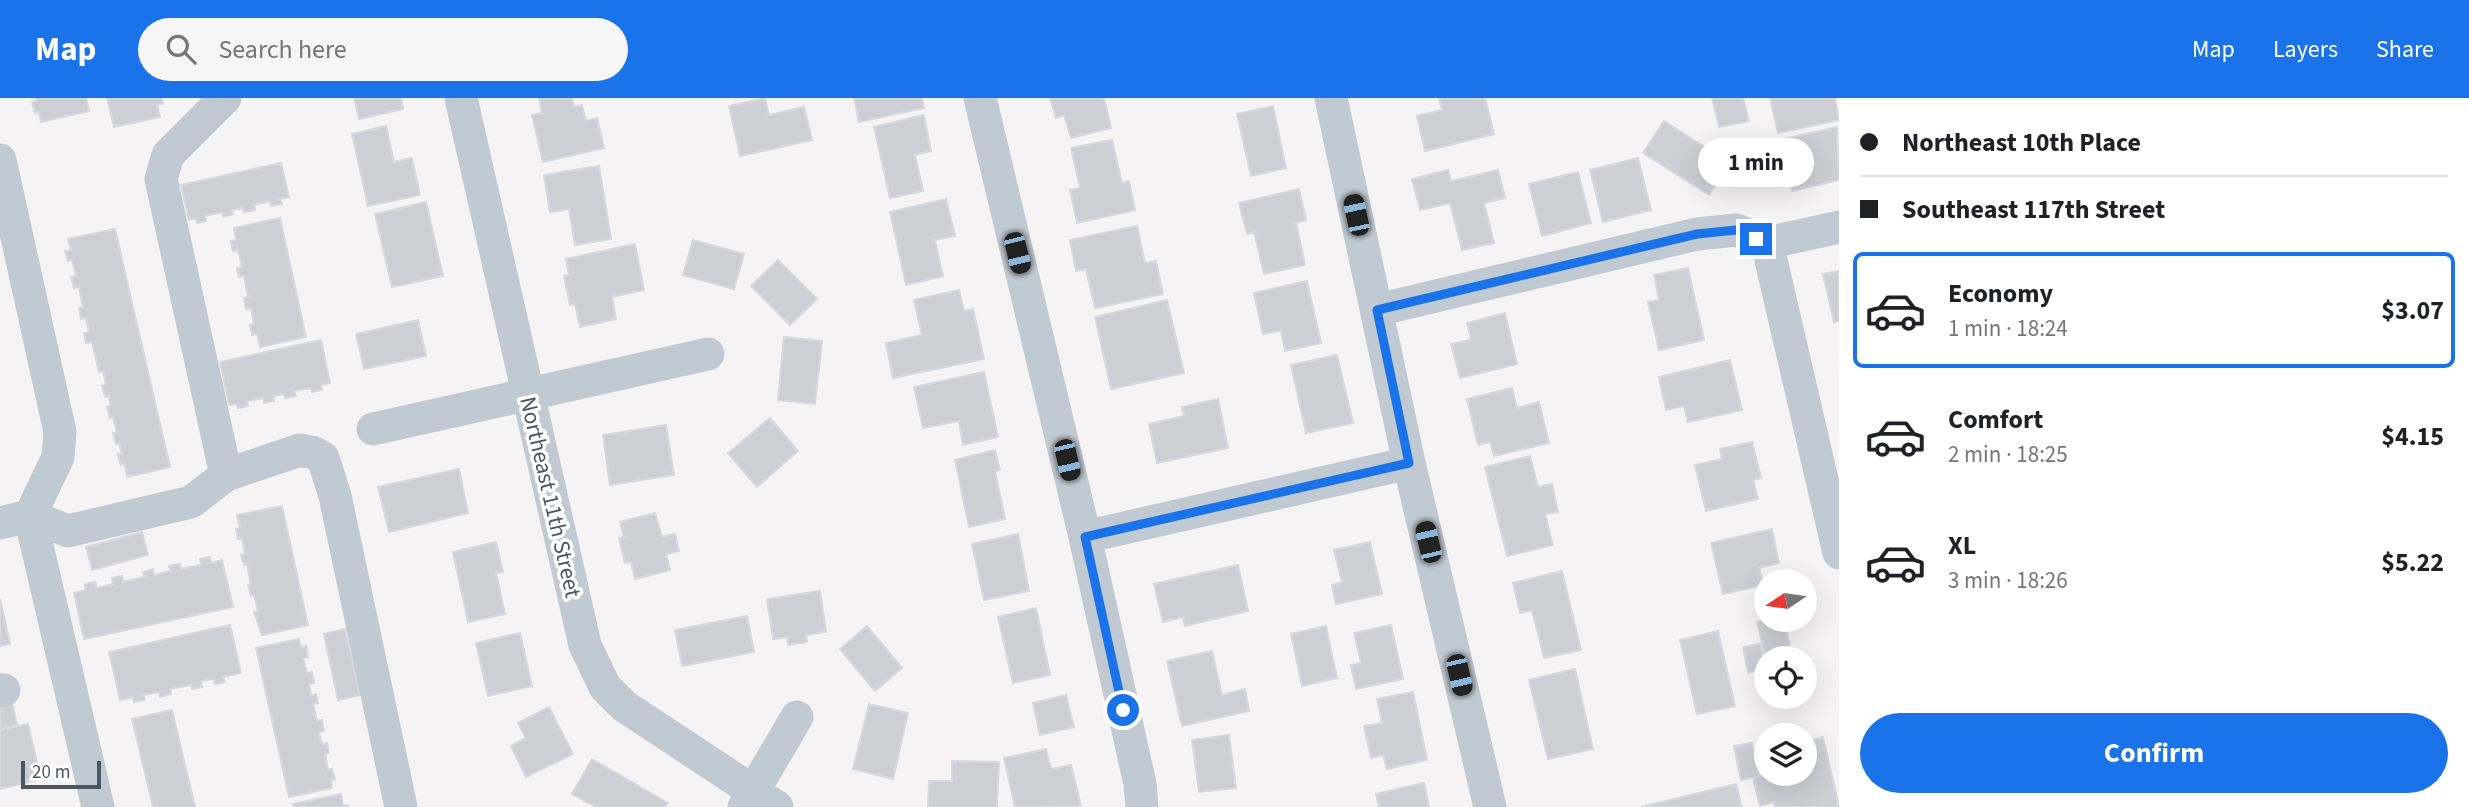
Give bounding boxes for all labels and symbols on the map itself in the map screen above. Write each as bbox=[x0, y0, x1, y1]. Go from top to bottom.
callout: 1 min bbox=[1698, 138, 1814, 186]
car bbox=[1342, 192, 1371, 238]
route end bbox=[1740, 223, 1772, 255]
car bbox=[1002, 230, 1033, 276]
street label: Northeast 11th Street bbox=[511, 393, 590, 601]
car bbox=[1053, 437, 1082, 483]
car bbox=[1414, 519, 1443, 565]
north arrow bbox=[1754, 569, 1816, 632]
car bbox=[1445, 652, 1474, 698]
route start bbox=[1107, 694, 1139, 726]
scale bar bbox=[21, 758, 102, 790]

